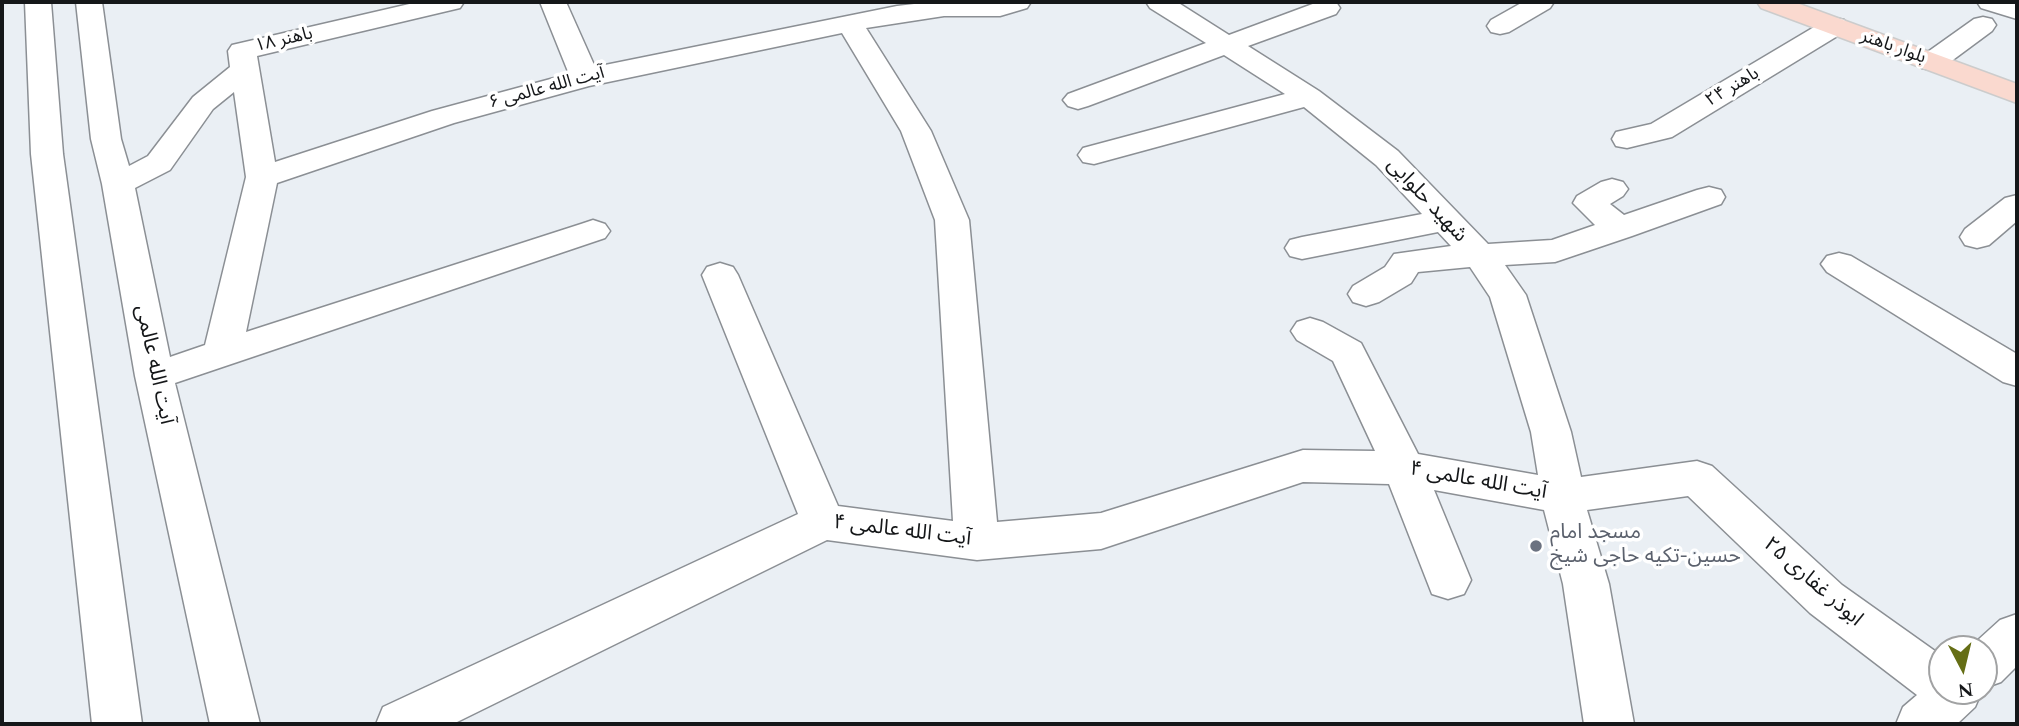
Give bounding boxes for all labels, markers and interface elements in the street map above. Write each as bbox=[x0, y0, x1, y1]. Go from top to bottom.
street label: باهنر ۱۸ bbox=[253, 24, 315, 58]
street label: بلوار باهنر bbox=[1857, 26, 1929, 70]
street label: آیت الله عالمی ۶ bbox=[487, 63, 607, 115]
street label: باهنر ۲۴ bbox=[1702, 64, 1764, 112]
street label: شهید حلوایی bbox=[1380, 153, 1472, 249]
street label: آیت الله عالمی bbox=[128, 303, 178, 427]
street label: آیت الله عالمی ۴ bbox=[1408, 458, 1548, 506]
street label: آیت الله عالمی ۴ bbox=[832, 511, 972, 553]
place label: مسجد امام حسین-تکیه حاجی شیخ bbox=[1550, 521, 1741, 571]
street label: ابوذر غفاری ۲۵ bbox=[1757, 533, 1867, 633]
marker: مسجد امام حسین-تکیه حاجی شیخ bbox=[1528, 538, 1544, 554]
north arrow bbox=[1928, 635, 1998, 705]
text: N bbox=[1956, 674, 1975, 705]

